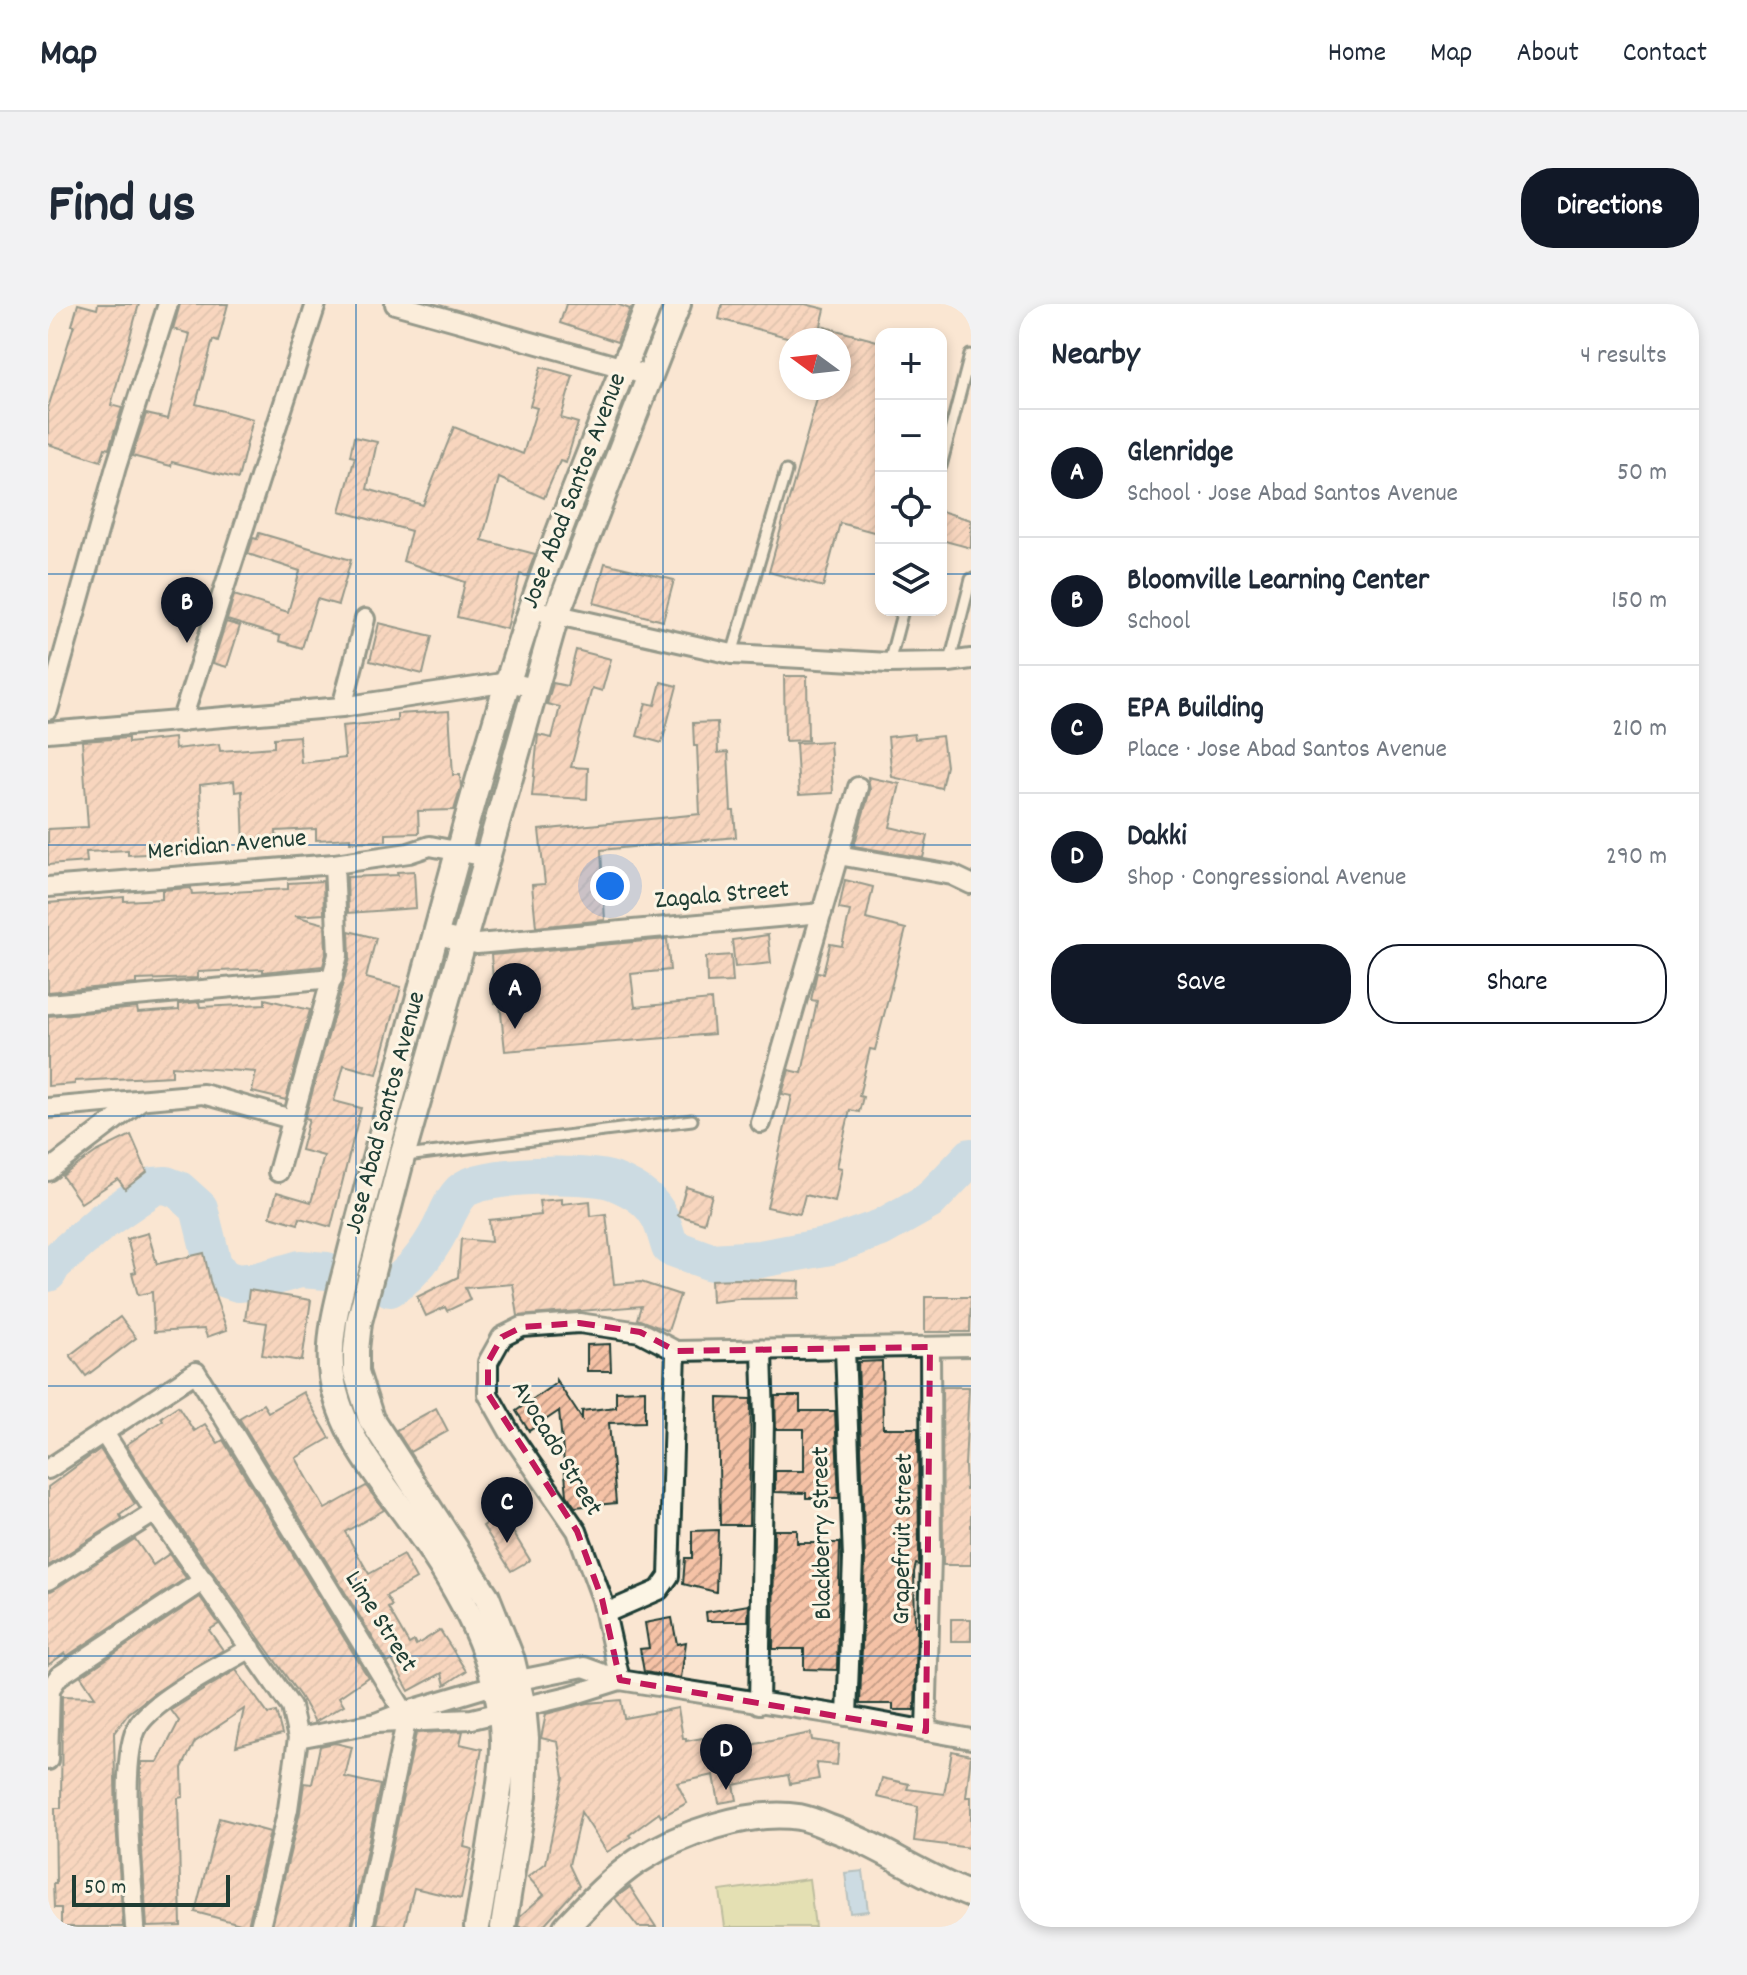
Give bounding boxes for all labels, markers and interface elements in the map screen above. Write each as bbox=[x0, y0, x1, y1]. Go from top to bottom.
text: Map bbox=[40, 28, 98, 83]
text: Home bbox=[1328, 35, 1386, 75]
text: Map bbox=[1430, 35, 1472, 75]
text: About bbox=[1516, 35, 1579, 75]
text: Contact bbox=[1623, 35, 1707, 75]
text: Find us bbox=[48, 168, 196, 248]
button: Directions bbox=[1521, 168, 1699, 248]
north arrow bbox=[779, 328, 851, 400]
map controls bbox=[875, 328, 947, 616]
button: + bbox=[875, 328, 947, 400]
text: Nearby bbox=[1051, 332, 1140, 381]
text: 4 results bbox=[1580, 338, 1667, 375]
street label: Jose Abad Santos Avenue bbox=[513, 368, 637, 614]
button: − bbox=[875, 400, 947, 472]
text: Glenridge bbox=[1127, 433, 1233, 476]
text: A bbox=[1070, 455, 1084, 492]
text: 50 m bbox=[1617, 455, 1667, 492]
button: locate bbox=[875, 472, 947, 544]
text: School · Jose Abad Santos Avenue bbox=[1127, 476, 1458, 513]
button: layers bbox=[875, 544, 947, 616]
text: Bloomville Learning Center bbox=[1127, 561, 1429, 604]
pin: B bbox=[161, 577, 213, 643]
text: B bbox=[1071, 583, 1083, 620]
text: 150 m bbox=[1611, 583, 1667, 620]
text: School bbox=[1127, 604, 1190, 641]
text: EPA Building bbox=[1127, 689, 1264, 732]
text: C bbox=[1071, 711, 1083, 748]
text: 210 m bbox=[1612, 711, 1667, 748]
text: Place · Jose Abad Santos Avenue bbox=[1127, 732, 1447, 769]
text: Dakki bbox=[1127, 817, 1187, 860]
street label: Meridian Avenue bbox=[146, 821, 308, 871]
text: D bbox=[1070, 839, 1084, 876]
text: 290 m bbox=[1606, 839, 1667, 876]
text: Shop · Congressional Avenue bbox=[1127, 860, 1406, 897]
your location bbox=[590, 866, 630, 906]
street label: Zagala Street bbox=[653, 872, 791, 920]
button: Save bbox=[1051, 944, 1351, 1024]
button: Share bbox=[1367, 944, 1667, 1024]
pin: A bbox=[489, 963, 541, 1029]
street label: Jose Abad Santos Avenue bbox=[336, 987, 436, 1239]
street label: Avocado Street bbox=[501, 1374, 611, 1524]
street label: Blackberry Street bbox=[803, 1446, 843, 1620]
street label: Grapefruit Street bbox=[884, 1452, 924, 1625]
pin: C bbox=[481, 1477, 533, 1543]
street label: Lime Street bbox=[334, 1564, 426, 1680]
pin: D bbox=[700, 1724, 752, 1790]
scale bar bbox=[72, 1871, 230, 1907]
text: 50 m bbox=[84, 1873, 126, 1904]

